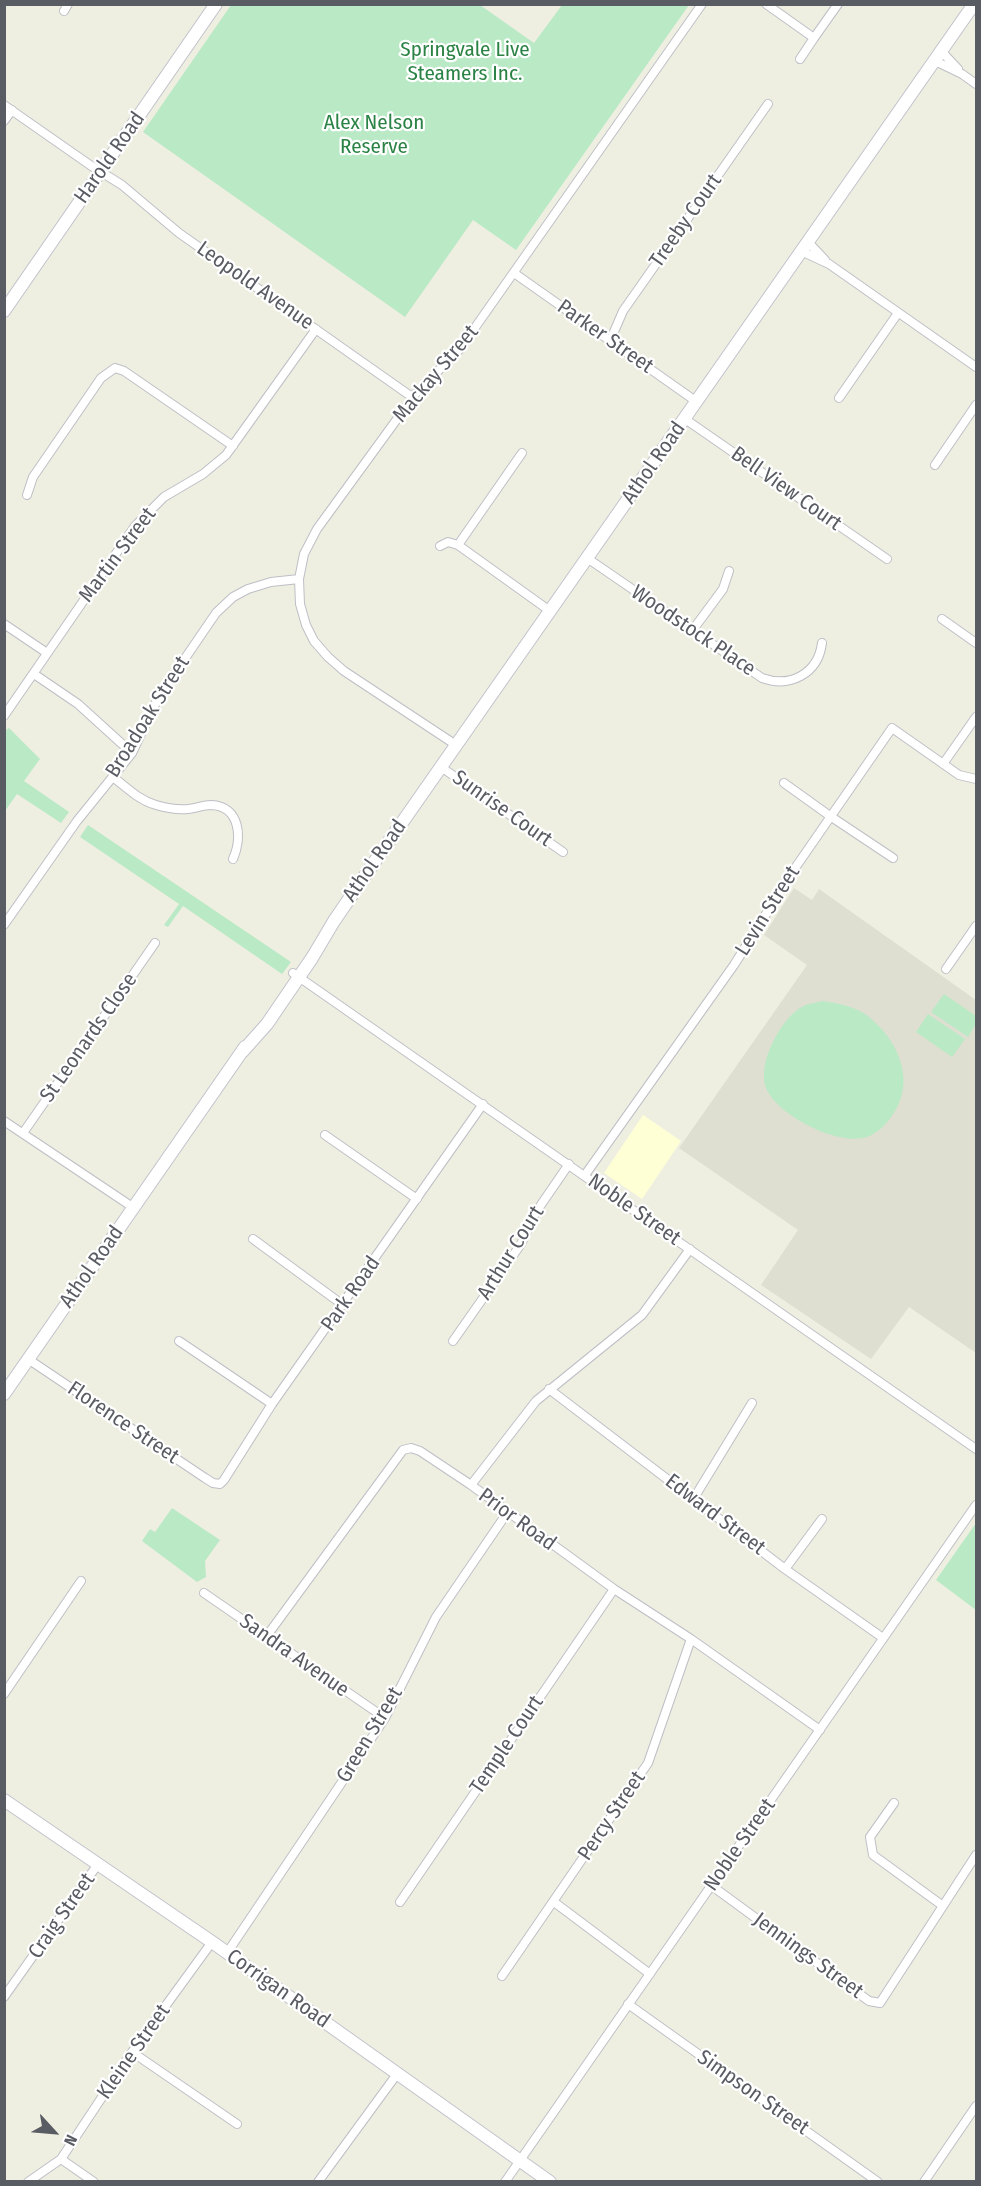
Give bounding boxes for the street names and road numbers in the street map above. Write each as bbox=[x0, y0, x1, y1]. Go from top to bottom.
street label: Harold Road bbox=[69, 107, 151, 209]
street label: Treeby Court bbox=[645, 169, 727, 273]
street label: Leopold Avenue bbox=[192, 236, 318, 336]
street label: Parker Street bbox=[552, 295, 658, 379]
street label: Mackay Street bbox=[388, 320, 484, 428]
street label: Athol Road bbox=[617, 417, 691, 509]
street label: Bell View Court bbox=[726, 442, 846, 536]
street label: Martin Street bbox=[74, 503, 162, 607]
street label: Woodstock Place bbox=[626, 580, 760, 682]
street label: Broadoak Street bbox=[101, 652, 195, 782]
street label: Sunrise Court bbox=[447, 765, 557, 853]
street label: Athol Road bbox=[338, 815, 412, 907]
street label: Levin Street bbox=[730, 861, 806, 961]
street label: St Leonards Close bbox=[35, 969, 143, 1107]
street label: Noble Street bbox=[583, 1169, 685, 1251]
street label: Arthur Court bbox=[472, 1201, 550, 1305]
street label: Athol Road bbox=[55, 1221, 129, 1313]
street label: Park Road bbox=[316, 1252, 386, 1336]
street label: Florence Street bbox=[62, 1376, 184, 1470]
street label: Edward Street bbox=[660, 1469, 770, 1561]
street label: Prior Road bbox=[473, 1483, 561, 1557]
street label: Sandra Avenue bbox=[234, 1609, 354, 1703]
street label: Green Street bbox=[332, 1683, 408, 1787]
street label: Temple Court bbox=[465, 1691, 549, 1799]
street label: Percy Street bbox=[573, 1767, 651, 1865]
street label: Noble Street bbox=[699, 1794, 781, 1896]
street label: Craig Street bbox=[23, 1868, 101, 1964]
street label: Jennings Street bbox=[748, 1908, 868, 2004]
street label: Corrigan Road bbox=[221, 1944, 335, 2034]
street label: Kleine Street bbox=[92, 2000, 176, 2104]
street label: Simpson Street bbox=[692, 2045, 814, 2141]

